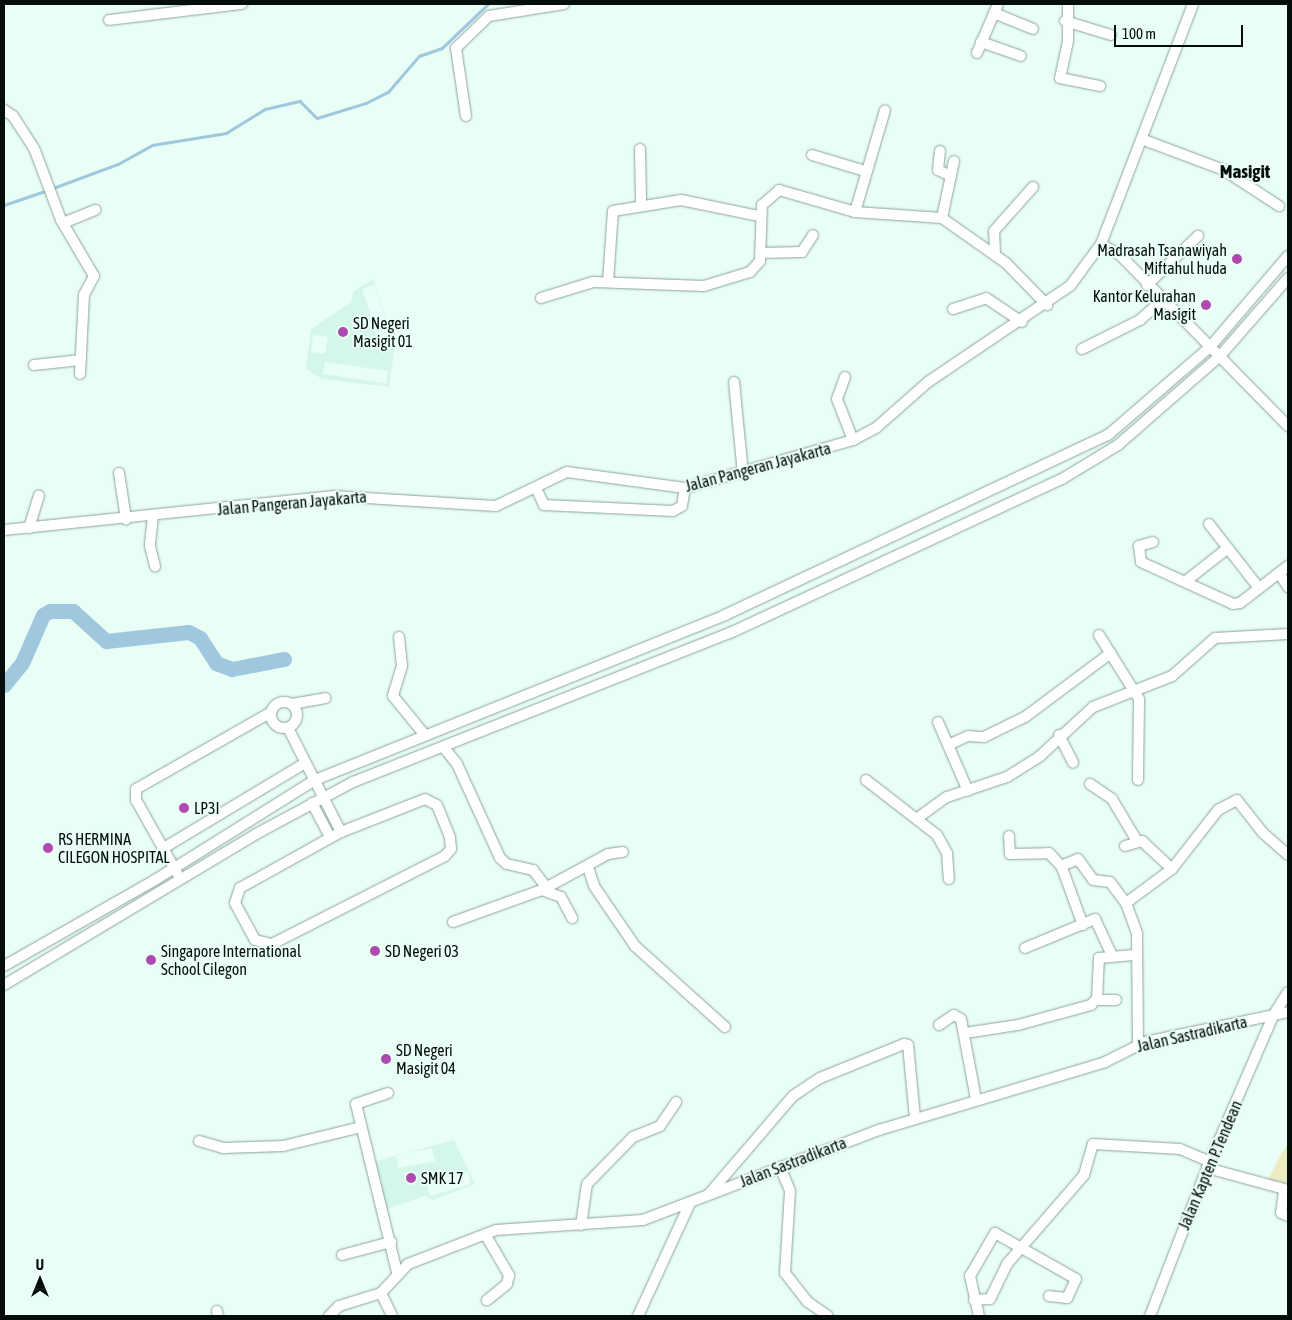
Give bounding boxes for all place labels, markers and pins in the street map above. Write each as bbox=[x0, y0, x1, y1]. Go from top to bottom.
place label: Madrasah Tsanawiyah Miftahul huda bbox=[1097, 240, 1227, 278]
marker: Madrasah Tsanawiyah Miftahul huda bbox=[1231, 253, 1243, 265]
place label: Kantor Kelurahan Masigit bbox=[1093, 286, 1196, 324]
marker: Kantor Kelurahan Masigit bbox=[1200, 299, 1212, 311]
place label: SD Negeri Masigit 01 bbox=[353, 313, 413, 351]
marker: SD Negeri Masigit 01 bbox=[337, 326, 349, 338]
place label: LP3I bbox=[194, 798, 220, 818]
marker: LP3I bbox=[178, 802, 190, 814]
place label: RS HERMINA CILEGON HOSPITAL bbox=[58, 829, 169, 867]
marker: RS HERMINA CILEGON HOSPITAL bbox=[42, 842, 54, 854]
place label: Singapore International School Cilegon bbox=[161, 941, 301, 979]
place label: SD Negeri 03 bbox=[385, 941, 459, 961]
marker: SD Negeri 03 bbox=[369, 945, 381, 957]
marker: Singapore International School Cilegon bbox=[145, 954, 157, 966]
place label: SD Negeri Masigit 04 bbox=[396, 1040, 456, 1078]
marker: SD Negeri Masigit 04 bbox=[380, 1053, 392, 1065]
place label: SMK 17 bbox=[421, 1168, 464, 1188]
marker: SMK 17 bbox=[405, 1172, 417, 1184]

